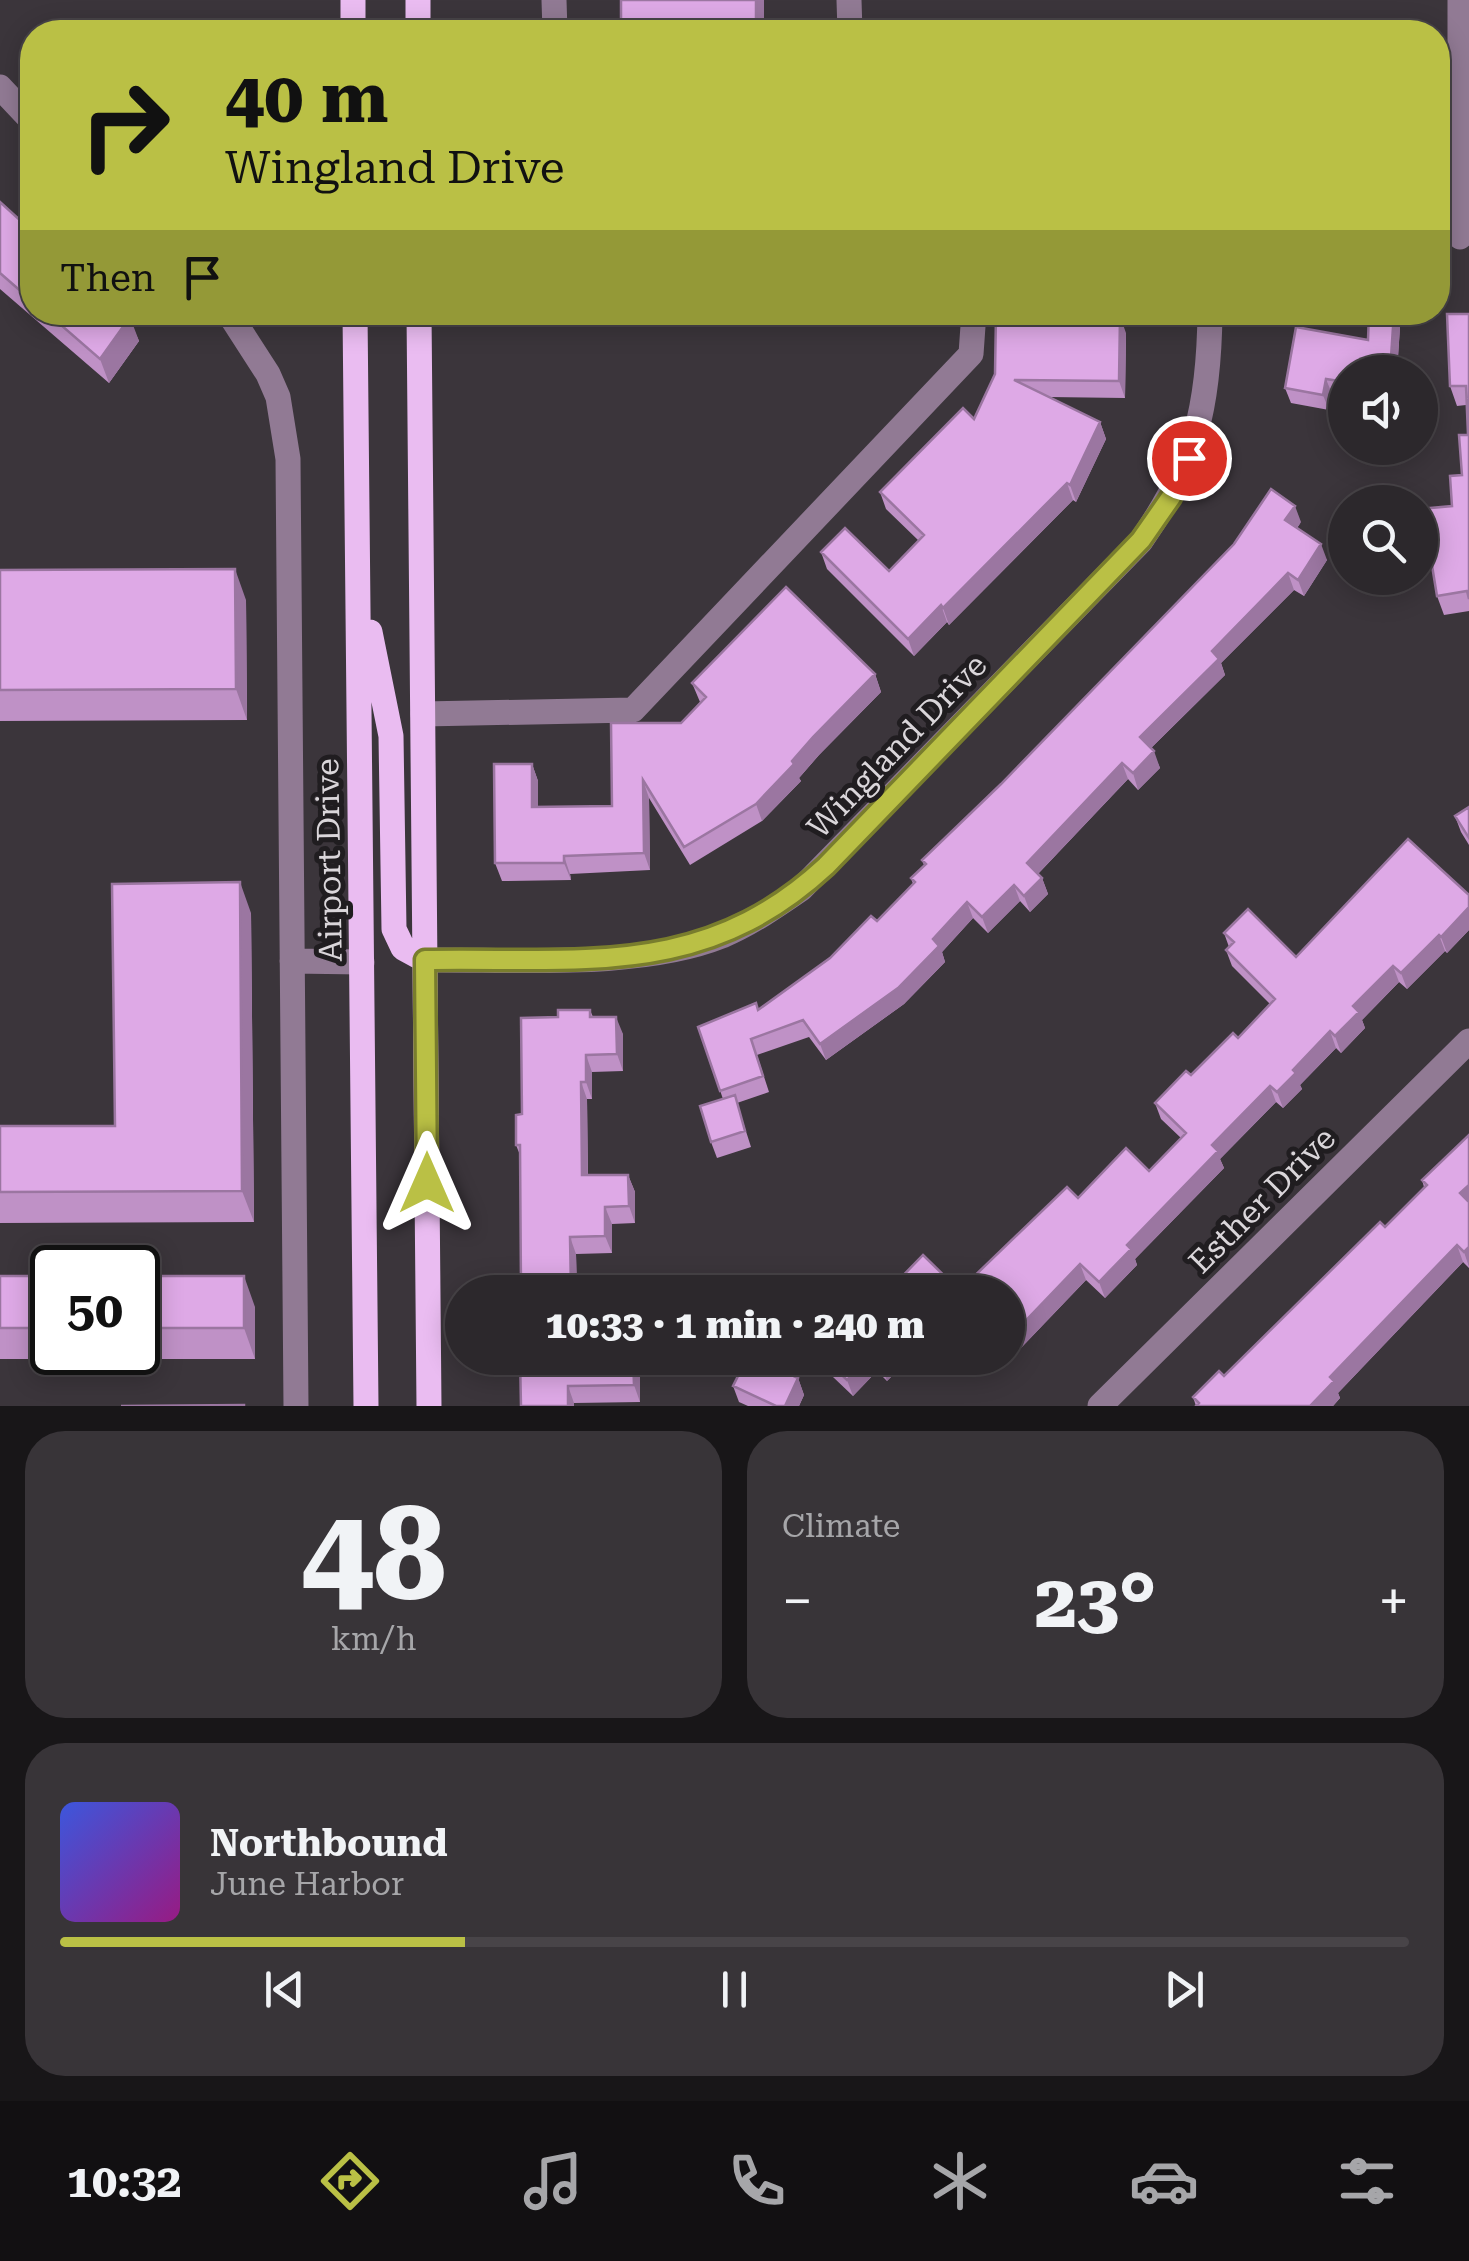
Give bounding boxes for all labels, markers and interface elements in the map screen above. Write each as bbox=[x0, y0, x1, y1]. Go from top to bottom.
text: 40 m bbox=[225, 57, 389, 139]
icon: right bbox=[60, 60, 190, 190]
text: Wingland Drive bbox=[225, 141, 565, 194]
icon: arrive bbox=[175, 250, 230, 305]
text: Then bbox=[60, 256, 155, 300]
map controls bbox=[1328, 355, 1438, 595]
button: sound bbox=[1328, 355, 1438, 465]
pin bbox=[1147, 416, 1232, 501]
icon: arrive bbox=[1162, 431, 1217, 486]
button: search bbox=[1328, 485, 1438, 595]
street label: Wingland Drive bbox=[799, 646, 995, 846]
street label: Airport Drive bbox=[308, 758, 350, 962]
street label: Esther Drive bbox=[1181, 1119, 1343, 1281]
position arrow bbox=[375, 1131, 479, 1235]
speed limit sign: 50 bbox=[30, 1245, 160, 1375]
text: 10:33 · 1 min · 240 m bbox=[545, 1303, 925, 1347]
text: 48 bbox=[301, 1478, 446, 1631]
text: Climate bbox=[782, 1507, 900, 1545]
text: 23° bbox=[1035, 1557, 1156, 1645]
text: − bbox=[782, 1569, 813, 1633]
text: + bbox=[1378, 1569, 1409, 1633]
text: km/h bbox=[331, 1620, 416, 1658]
text: Northbound bbox=[210, 1821, 448, 1865]
text: June Harbor bbox=[210, 1865, 404, 1903]
icon: previous bbox=[257, 1962, 312, 2017]
icon: pause bbox=[707, 1962, 762, 2017]
icon: next bbox=[1157, 1962, 1212, 2017]
icon: directions bbox=[315, 2146, 385, 2216]
icon: music bbox=[518, 2146, 588, 2216]
icon: phone bbox=[722, 2146, 792, 2216]
icon: climate bbox=[925, 2146, 995, 2216]
icon: car bbox=[1129, 2146, 1199, 2216]
icon: filters bbox=[1332, 2146, 1402, 2216]
text: 10:32 bbox=[67, 2155, 182, 2208]

